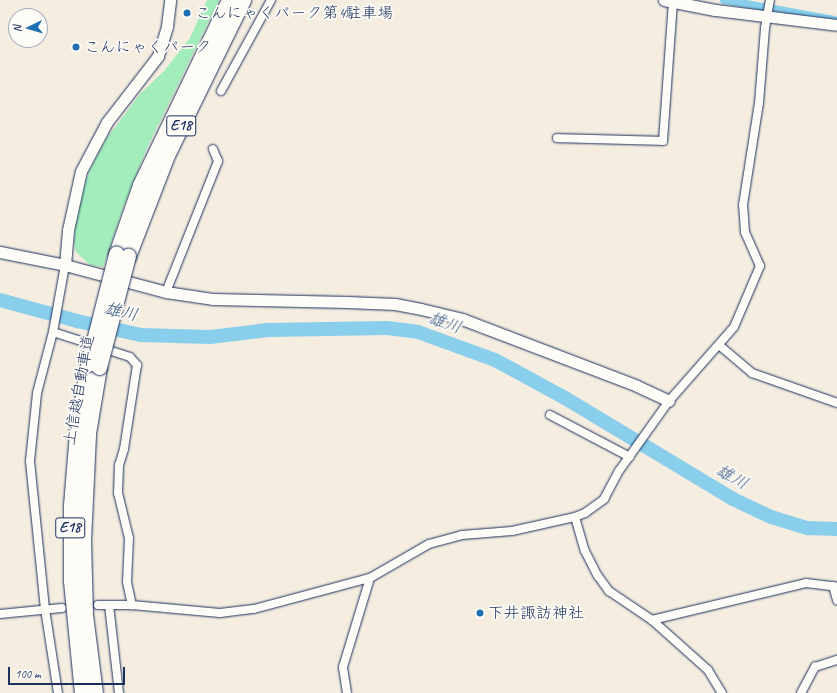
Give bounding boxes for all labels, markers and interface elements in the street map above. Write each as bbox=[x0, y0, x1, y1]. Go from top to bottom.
place label: こんにゃくパーク第4駐車場 bbox=[195, 3, 394, 23]
north arrow bbox=[8, 8, 48, 48]
marker: こんにゃくパーク第4駐車場 bbox=[182, 8, 192, 18]
text: N bbox=[10, 25, 24, 33]
place label: こんにゃくパーク bbox=[84, 37, 212, 57]
marker: こんにゃくパーク bbox=[71, 42, 81, 52]
road number: E18 bbox=[166, 113, 196, 139]
water label: 雄川 bbox=[102, 298, 140, 326]
water label: 雄川 bbox=[426, 308, 464, 338]
street label: 上信越自動車道 bbox=[60, 333, 98, 447]
water label: 雄川 bbox=[712, 460, 752, 494]
road number: E18 bbox=[55, 515, 85, 541]
place label: 下井諏訪神社 bbox=[488, 603, 584, 623]
marker: 下井諏訪神社 bbox=[475, 608, 485, 618]
scale bar bbox=[10, 659, 127, 685]
text: 100 m bbox=[15, 666, 41, 682]

